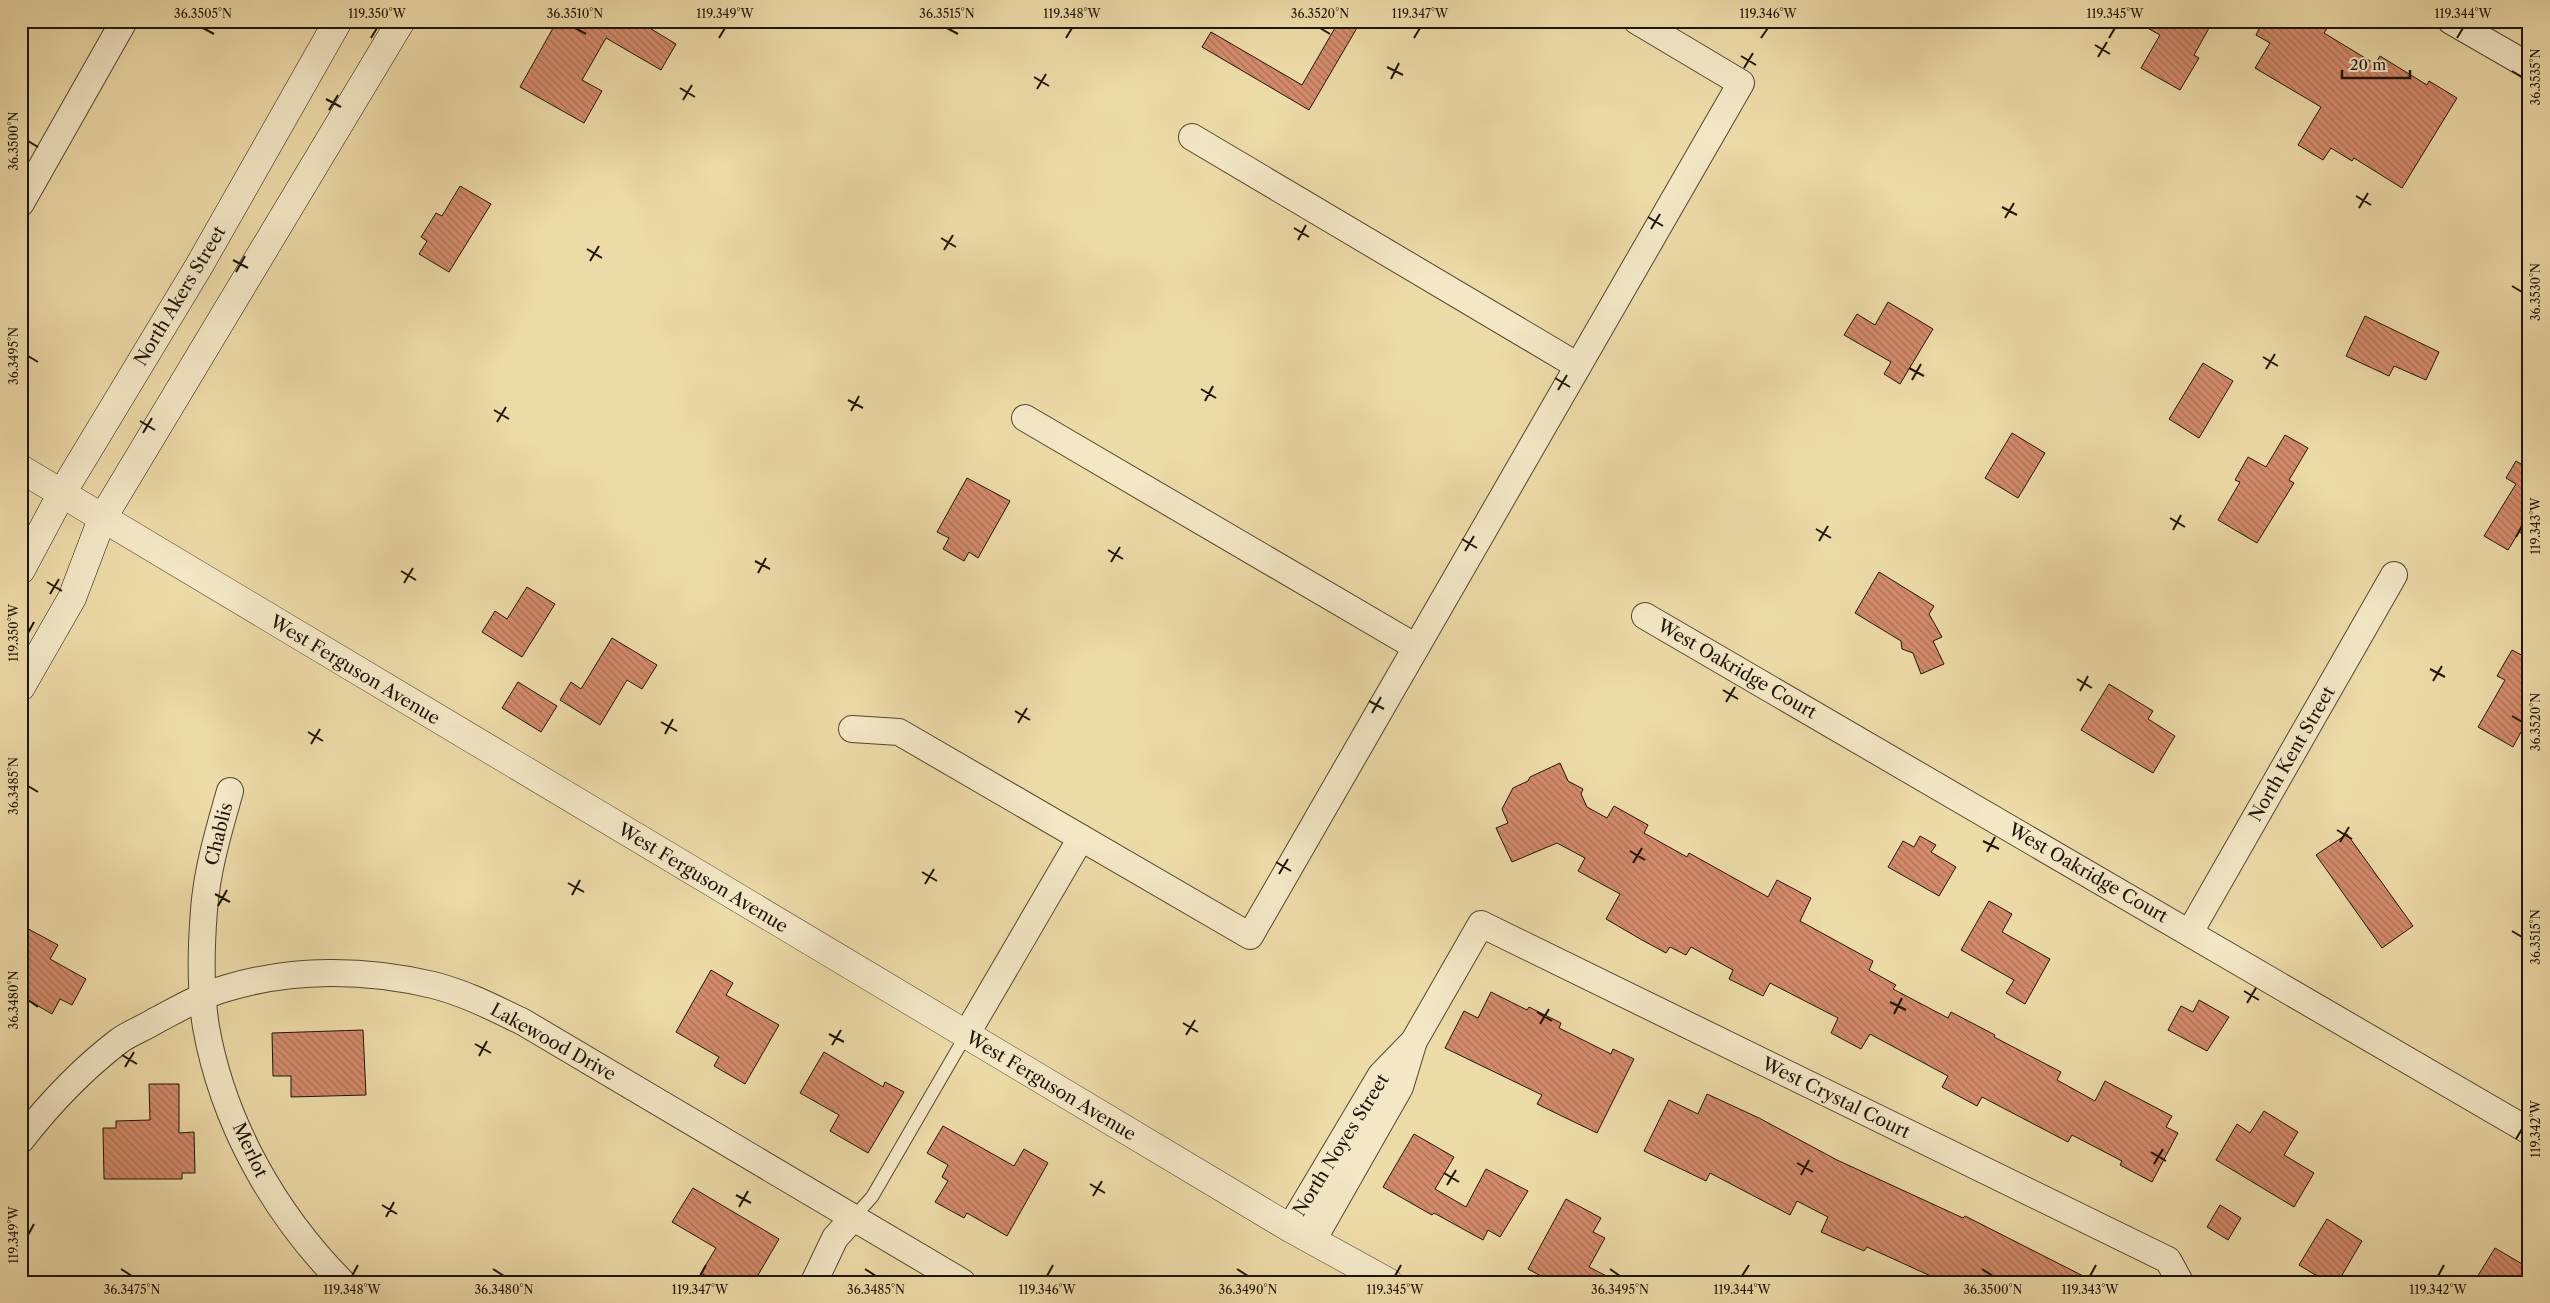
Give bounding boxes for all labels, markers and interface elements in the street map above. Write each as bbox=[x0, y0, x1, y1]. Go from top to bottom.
text: 36.3505°N bbox=[174, 6, 232, 21]
text: 119.350°W bbox=[348, 6, 407, 21]
text: 36.3510°N bbox=[547, 6, 603, 21]
text: 119.349°W bbox=[696, 6, 755, 21]
text: 36.3515°N bbox=[919, 6, 975, 21]
text: 119.348°W bbox=[1043, 6, 1102, 21]
text: 36.3520°N bbox=[1291, 6, 1349, 21]
text: 119.347°W bbox=[1392, 6, 1449, 21]
text: 119.346°W bbox=[1739, 6, 1797, 21]
text: 119.345°W bbox=[2087, 6, 2144, 21]
text: 119.344°W bbox=[2434, 6, 2492, 21]
scale bar bbox=[2342, 48, 2410, 80]
text: 36.3535°N bbox=[2528, 48, 2543, 105]
text: 20 m bbox=[2350, 55, 2386, 74]
text: 36.3500°N bbox=[6, 111, 21, 171]
street label: North Akers Street bbox=[130, 222, 231, 370]
text: 36.3530°N bbox=[2528, 263, 2543, 321]
text: 36.3495°N bbox=[6, 327, 21, 385]
text: 119.343°W bbox=[2528, 497, 2543, 555]
text: 119.350°W bbox=[6, 603, 21, 662]
street label: West Ferguson Avenue bbox=[265, 610, 444, 730]
street label: West Oakridge Court bbox=[1653, 614, 1821, 724]
street label: North Kent Street bbox=[2244, 682, 2340, 826]
text: 36.3520°N bbox=[2528, 693, 2543, 751]
text: 36.3485°N bbox=[6, 757, 21, 815]
street label: Chablis bbox=[201, 800, 237, 868]
street label: West Ferguson Avenue bbox=[613, 818, 792, 938]
street label: West Oakridge Court bbox=[2004, 818, 2172, 928]
text: 36.3515°N bbox=[2528, 909, 2543, 965]
text: 36.3480°N bbox=[6, 970, 21, 1029]
street label: Lakewood Drive bbox=[487, 998, 619, 1086]
street label: West Ferguson Avenue bbox=[961, 1026, 1140, 1146]
street label: West Crystal Court bbox=[1757, 1052, 1914, 1144]
street label: North Noyes Street bbox=[1288, 1069, 1394, 1220]
text: 119.342°W bbox=[2528, 1099, 2543, 1158]
street label: Merlot bbox=[228, 1119, 273, 1182]
text: 119.349°W bbox=[6, 1205, 21, 1264]
text: 36.3475°N bbox=[104, 1282, 160, 1297]
text: 119.348°W bbox=[323, 1282, 382, 1297]
text: 36.3480°N bbox=[475, 1282, 534, 1297]
text: 119.347°W bbox=[672, 1282, 729, 1297]
text: 36.3485°N bbox=[847, 1282, 905, 1297]
text: 119.346°W bbox=[1018, 1282, 1076, 1297]
text: 36.3490°N bbox=[1219, 1282, 1278, 1297]
text: 119.345°W bbox=[1367, 1282, 1424, 1297]
text: 36.3495°N bbox=[1591, 1282, 1649, 1297]
text: 119.344°W bbox=[1713, 1282, 1771, 1297]
text: 36.3500°N bbox=[1963, 1282, 2023, 1297]
text: 119.343°W bbox=[2061, 1282, 2119, 1297]
text: 119.342°W bbox=[2409, 1282, 2468, 1297]

